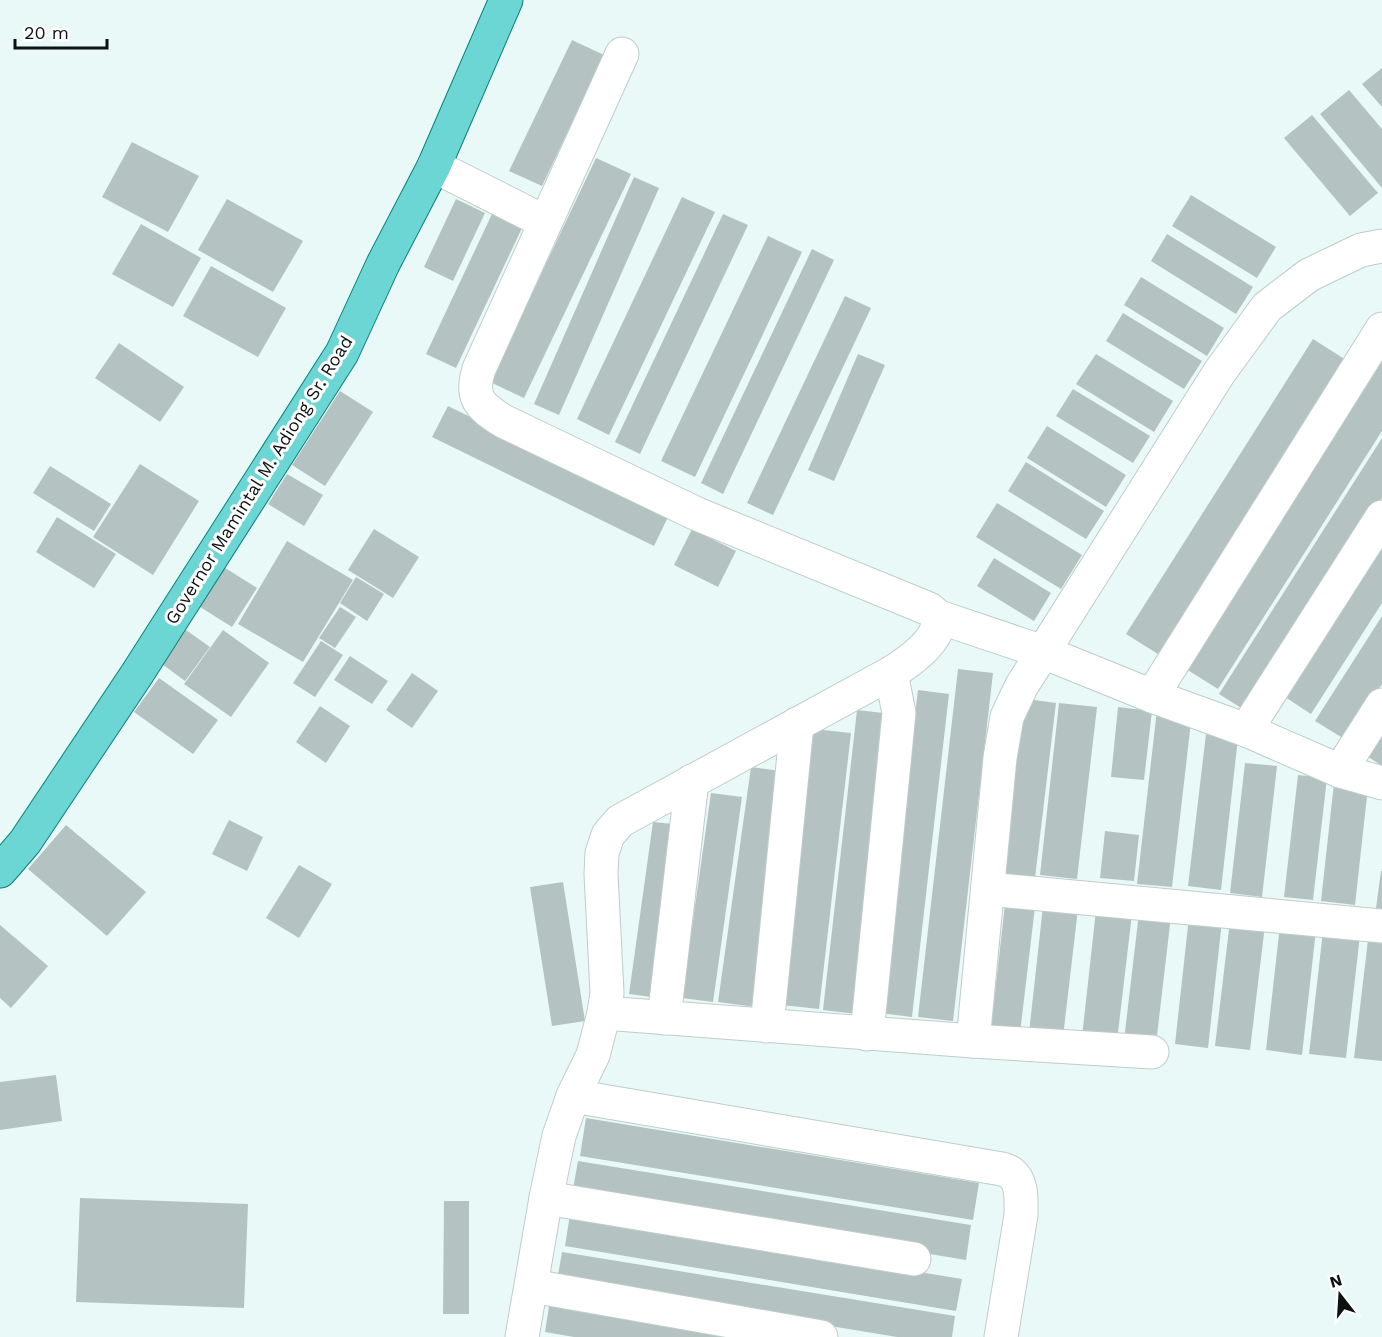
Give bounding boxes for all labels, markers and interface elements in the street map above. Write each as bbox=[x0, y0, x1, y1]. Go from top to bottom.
scale bar bbox=[15, 12, 106, 50]
text: 20 m bbox=[24, 22, 69, 43]
street label: Governor Mamintal M. Adiong Sr. Road bbox=[161, 332, 357, 628]
north arrow bbox=[1310, 1265, 1370, 1325]
text: N bbox=[1327, 1270, 1344, 1292]

